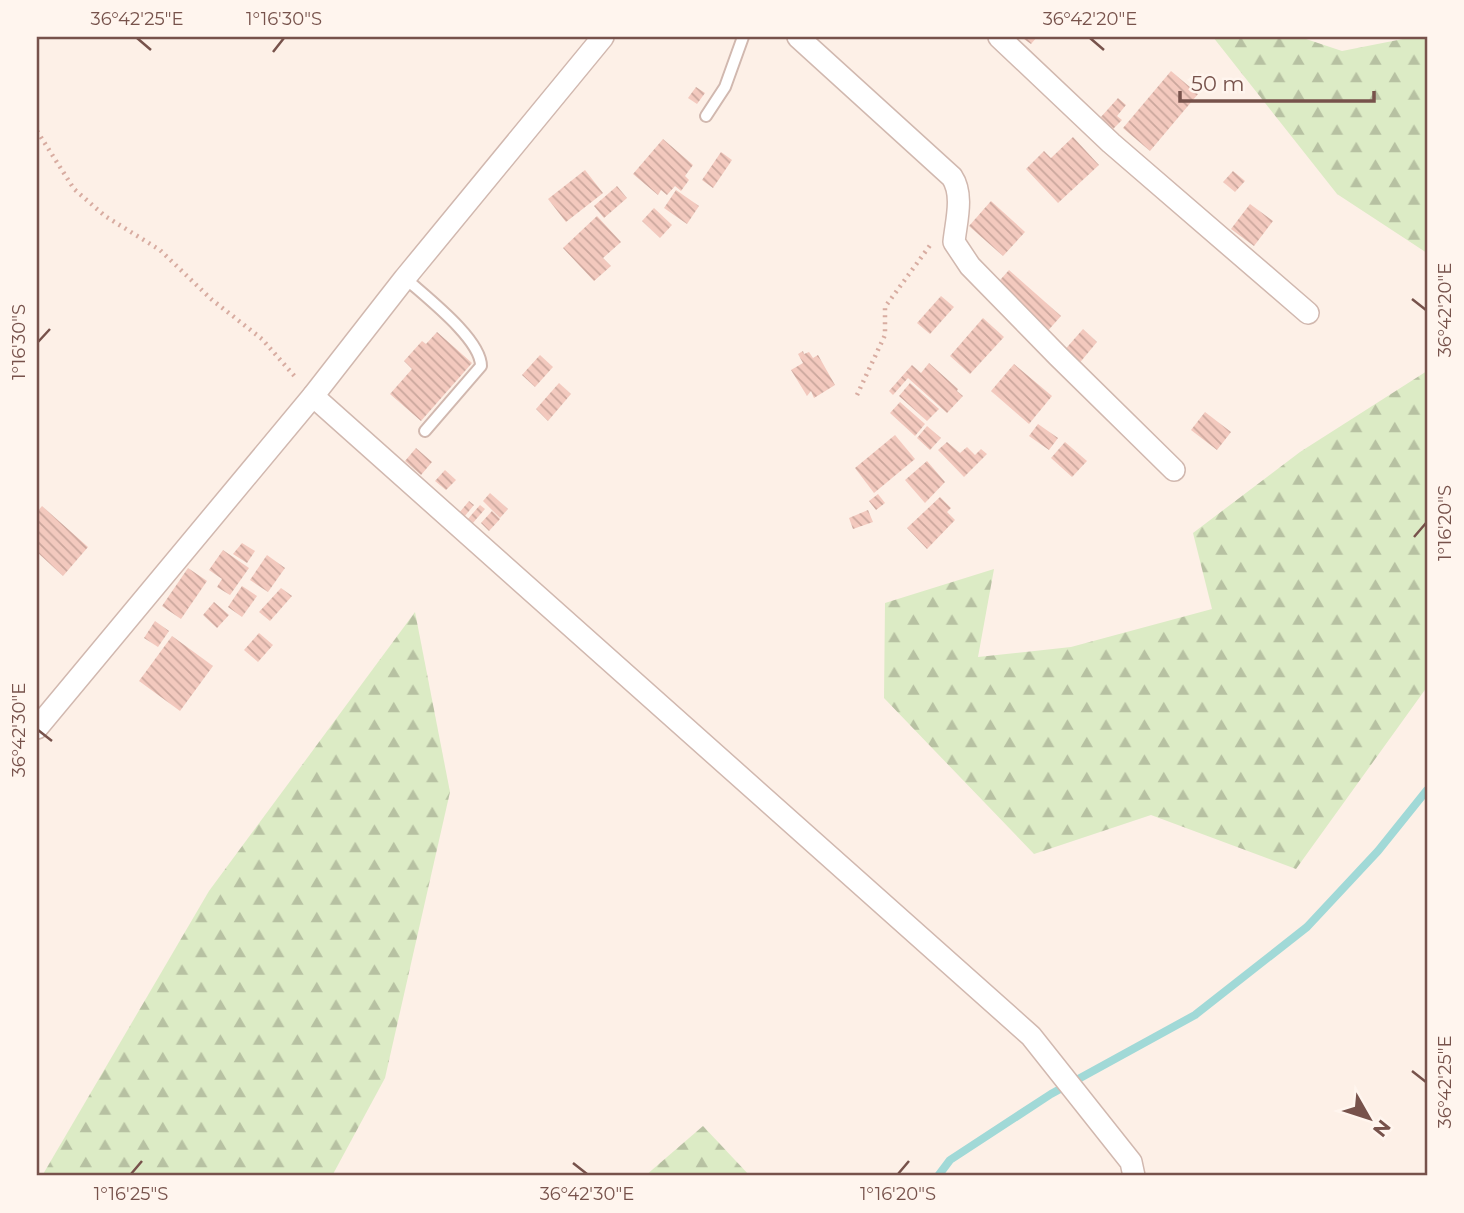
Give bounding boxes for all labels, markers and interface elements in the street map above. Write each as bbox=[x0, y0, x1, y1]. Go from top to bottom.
text: 36°42'25"E bbox=[91, 8, 183, 30]
text: 1°16'30"S bbox=[246, 8, 322, 30]
text: 36°42'20"E bbox=[1043, 8, 1137, 30]
scale bar bbox=[1180, 60, 1375, 104]
text: 50 m bbox=[1191, 71, 1245, 96]
text: 36°42'20"E bbox=[1434, 263, 1456, 357]
text: 1°16'30"S bbox=[8, 304, 30, 380]
text: 1°16'20"S bbox=[1434, 485, 1456, 561]
text: 36°42'30"E bbox=[8, 683, 30, 777]
text: 36°42'25"E bbox=[1434, 1036, 1456, 1128]
north arrow bbox=[1334, 1084, 1404, 1154]
text: N bbox=[1368, 1115, 1396, 1142]
text: 1°16'25"S bbox=[94, 1183, 168, 1205]
text: 36°42'30"E bbox=[540, 1183, 634, 1205]
text: 1°16'20"S bbox=[860, 1183, 936, 1205]

